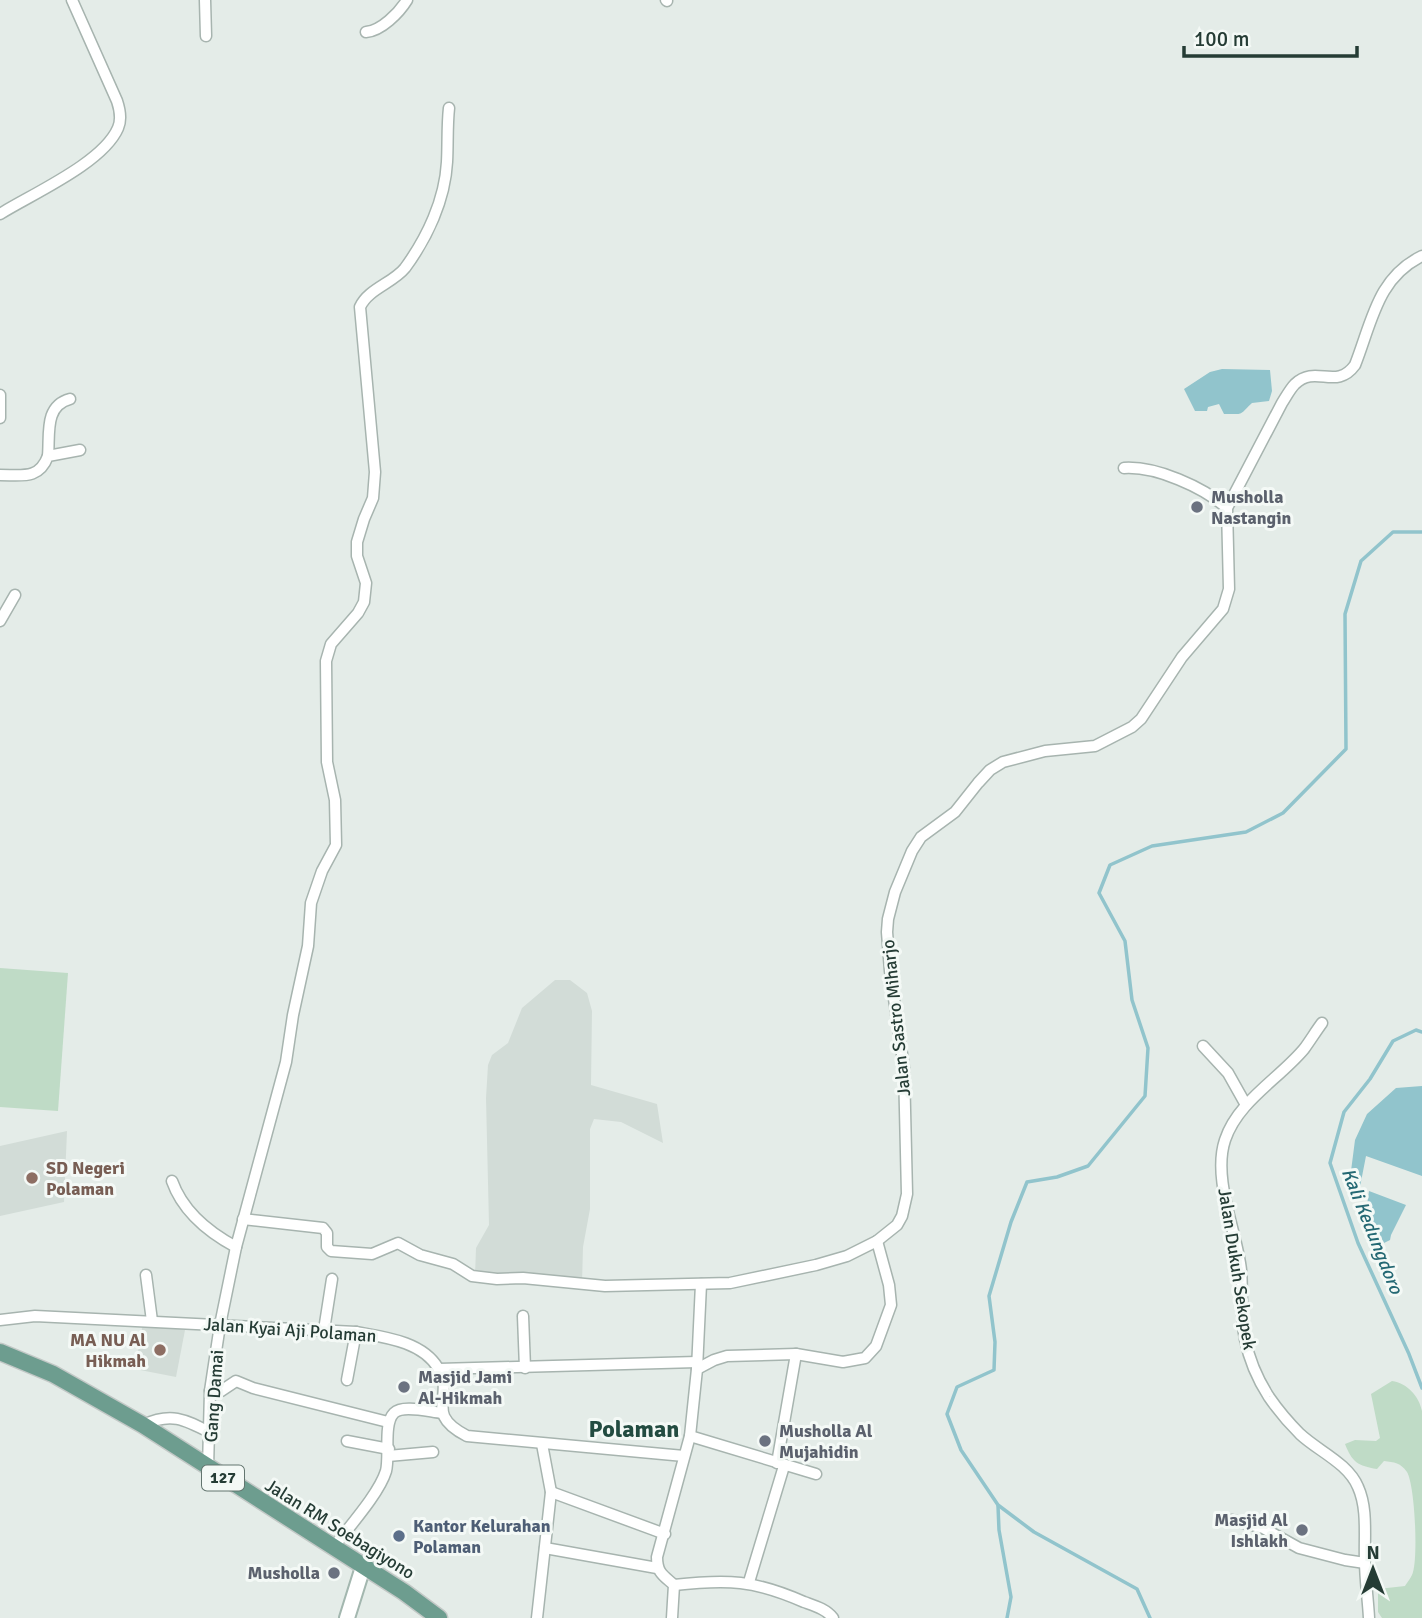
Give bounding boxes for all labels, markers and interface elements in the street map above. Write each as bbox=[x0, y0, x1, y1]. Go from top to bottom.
scale bar bbox=[1184, 14, 1357, 58]
text: 100 m bbox=[1194, 26, 1249, 52]
place label: Musholla Nastangin bbox=[1211, 486, 1292, 529]
marker: Musholla Nastangin bbox=[1189, 499, 1205, 515]
street label: Jalan Sastro Miharjo bbox=[877, 939, 915, 1097]
place label: SD Negeri Polaman bbox=[46, 1157, 125, 1200]
water label: Kali Kedungdoro bbox=[1336, 1165, 1409, 1298]
marker: SD Negeri Polaman bbox=[24, 1170, 40, 1186]
street label: Jalan Dukuh Sekopek bbox=[1213, 1187, 1261, 1351]
street label: Jalan Kyai Aji Polaman bbox=[203, 1313, 377, 1347]
place label: MA NU Al Hikmah bbox=[70, 1329, 146, 1372]
marker: MA NU Al Hikmah bbox=[152, 1342, 168, 1358]
street label: Gang Damai bbox=[200, 1349, 228, 1443]
place label: Masjid Jami Al-Hikmah bbox=[418, 1366, 512, 1409]
marker: Masjid Jami Al-Hikmah bbox=[396, 1379, 412, 1395]
district label: Polaman bbox=[589, 1414, 679, 1444]
place label: Musholla Al Mujahidin bbox=[779, 1420, 873, 1463]
marker: Musholla Al Mujahidin bbox=[757, 1433, 773, 1449]
road number: 127 bbox=[202, 1466, 244, 1490]
street label: Jalan RM Soebagiyono bbox=[261, 1474, 419, 1584]
place label: Masjid Al Ishlakh bbox=[1214, 1509, 1288, 1552]
place label: Kantor Kelurahan Polaman bbox=[413, 1515, 551, 1558]
marker: Masjid Al Ishlakh bbox=[1294, 1522, 1310, 1538]
marker: Kantor Kelurahan Polaman bbox=[391, 1528, 407, 1544]
north arrow bbox=[1338, 1534, 1408, 1604]
text: N bbox=[1366, 1541, 1380, 1565]
place label: Musholla bbox=[248, 1562, 320, 1584]
marker: Musholla bbox=[326, 1565, 342, 1581]

